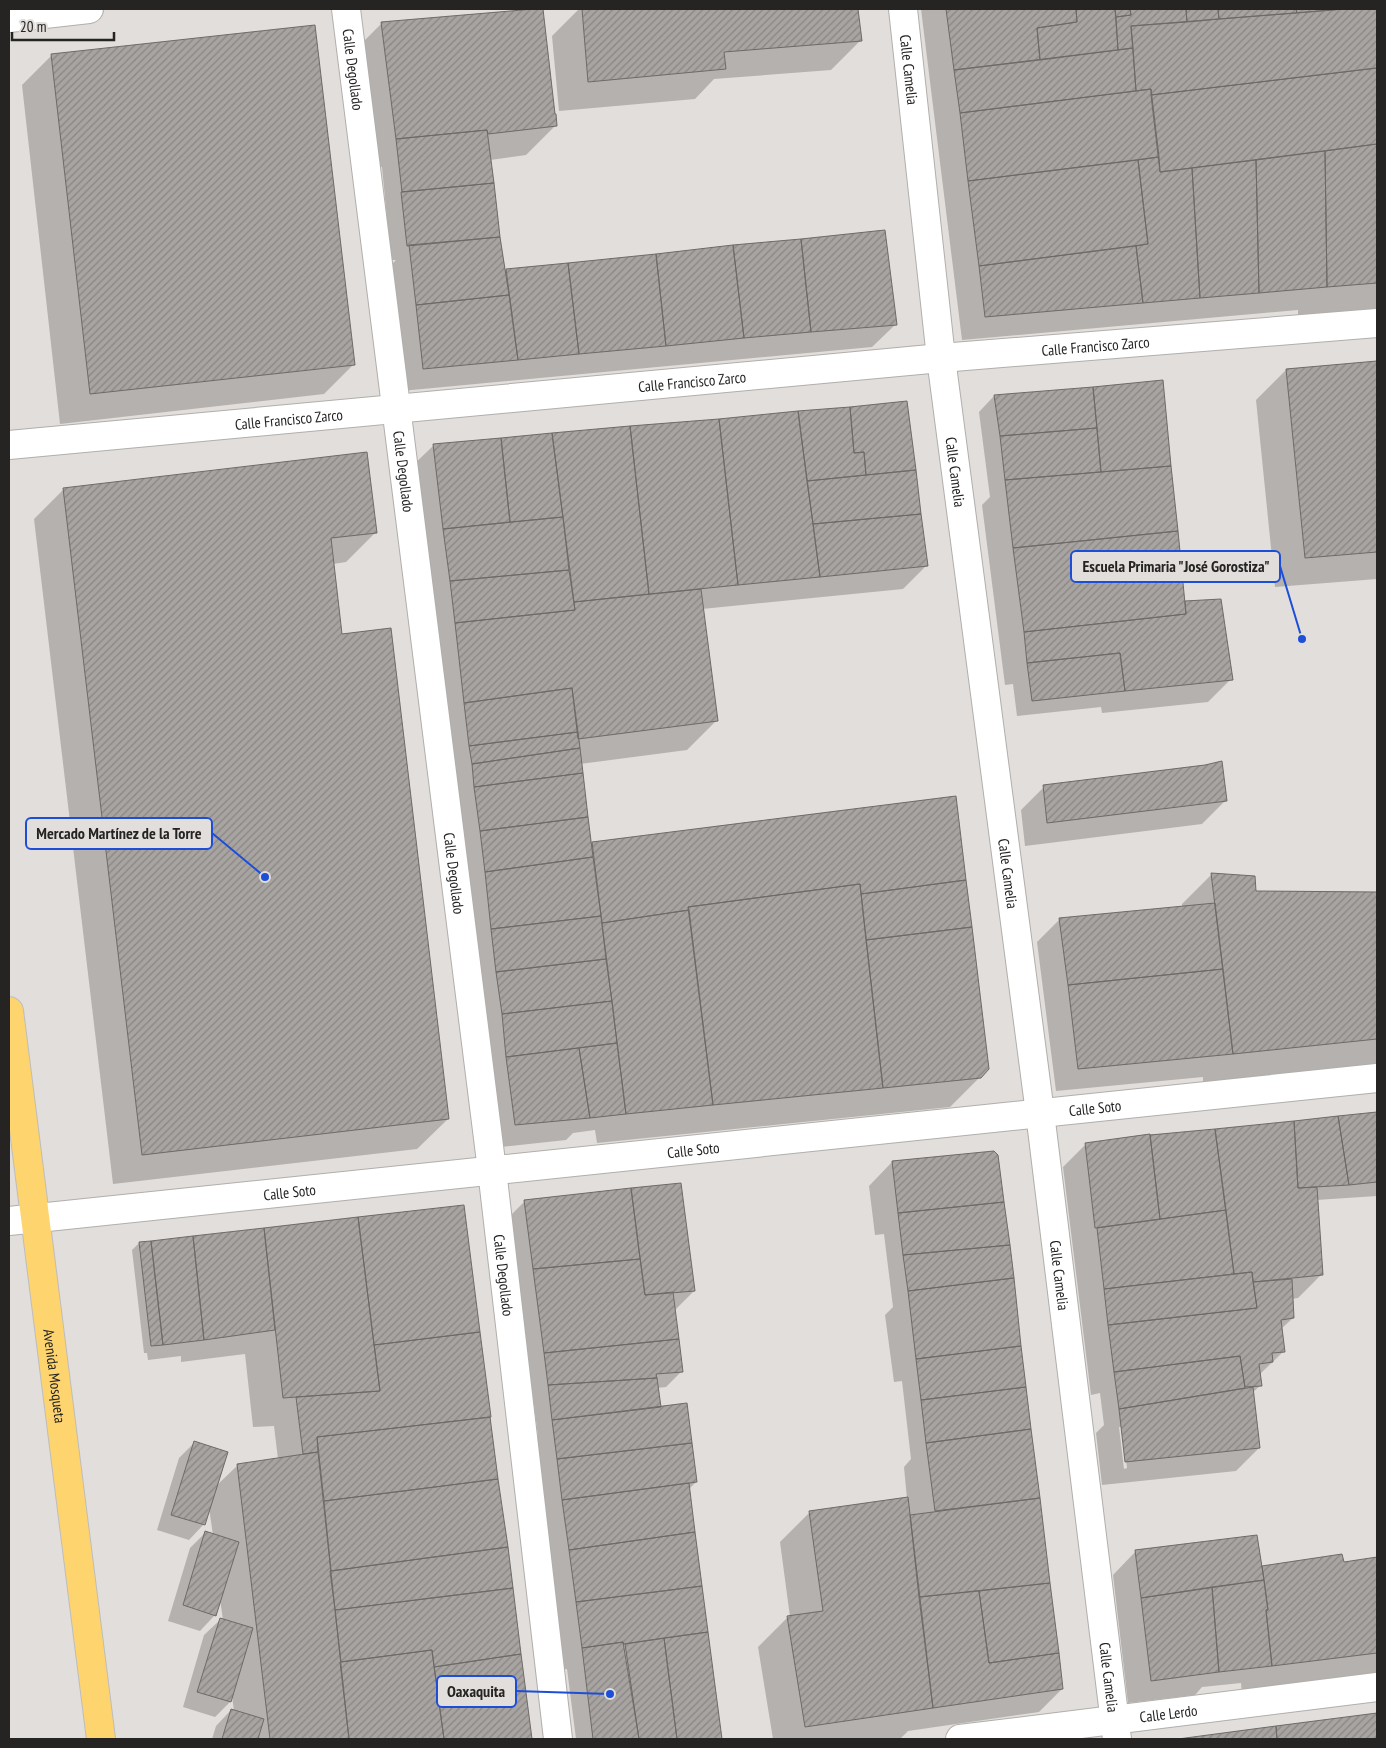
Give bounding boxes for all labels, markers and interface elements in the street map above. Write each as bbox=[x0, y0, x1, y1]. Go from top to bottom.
scale bar bbox=[12, 10, 115, 42]
text: 20 m bbox=[20, 17, 46, 36]
street label: Calle Degollado bbox=[339, 28, 368, 111]
street label: Calle Camelia bbox=[896, 34, 923, 106]
street label: Calle Francisco Zarco bbox=[1041, 332, 1150, 359]
street label: Calle Francisco Zarco bbox=[637, 367, 747, 396]
street label: Calle Francisco Zarco bbox=[234, 404, 344, 433]
street label: Calle Degollado bbox=[390, 429, 419, 513]
street label: Calle Camelia bbox=[942, 436, 970, 508]
callout: Escuela Primaria "José Gorostiza" bbox=[1071, 551, 1280, 582]
text: Escuela Primaria "José Gorostiza" bbox=[1082, 556, 1270, 576]
callout: Mercado Martínez de la Torre bbox=[26, 818, 212, 849]
text: Mercado Martínez de la Torre bbox=[36, 823, 202, 843]
street label: Calle Degollado bbox=[440, 831, 469, 915]
street label: Calle Camelia bbox=[995, 837, 1023, 910]
street label: Calle Soto bbox=[1068, 1095, 1122, 1120]
street label: Calle Soto bbox=[666, 1137, 720, 1162]
street label: Calle Soto bbox=[262, 1180, 317, 1204]
street label: Calle Degollado bbox=[490, 1233, 518, 1317]
street label: Calle Camelia bbox=[1046, 1239, 1074, 1311]
street label: Avenida Mosqueta bbox=[40, 1328, 71, 1424]
street label: Calle Camelia bbox=[1096, 1641, 1123, 1713]
callout: Oaxaquita bbox=[437, 1676, 516, 1707]
text: Oaxaquita bbox=[447, 1681, 505, 1701]
street label: Calle Lerdo bbox=[1138, 1700, 1198, 1726]

